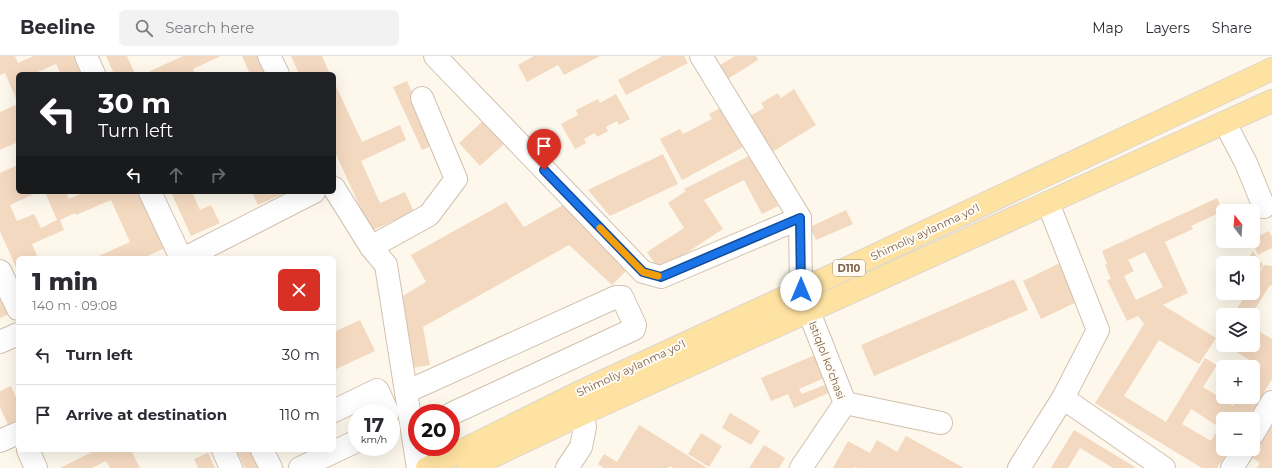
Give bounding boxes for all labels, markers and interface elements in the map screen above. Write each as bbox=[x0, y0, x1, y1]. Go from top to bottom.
search box bbox=[119, 10, 399, 46]
text: Beeline bbox=[20, 16, 95, 39]
icon: search bbox=[133, 17, 155, 39]
text: Search here bbox=[165, 18, 254, 37]
text: Map bbox=[1092, 19, 1123, 37]
text: Layers bbox=[1145, 19, 1190, 37]
text: Share bbox=[1212, 19, 1252, 37]
text: 30 m bbox=[98, 86, 171, 120]
icon: left bbox=[32, 88, 84, 140]
text: Turn left bbox=[98, 120, 173, 142]
pin bbox=[527, 129, 561, 170]
icon: arrive bbox=[533, 135, 555, 157]
icon: left bbox=[123, 164, 145, 186]
icon: ahead bbox=[165, 164, 187, 186]
icon: right bbox=[207, 164, 229, 186]
street label: Shimoliy aylanma yoʻl bbox=[868, 201, 982, 263]
north arrow bbox=[1216, 204, 1260, 248]
map controls bbox=[1216, 204, 1260, 456]
button: sound bbox=[1216, 256, 1260, 300]
road number: D110 bbox=[833, 260, 865, 276]
text: 1 min bbox=[32, 267, 98, 296]
button: close bbox=[278, 269, 320, 311]
position arrow bbox=[780, 269, 822, 311]
text: 140 m · 09:08 bbox=[32, 297, 117, 313]
button: layers bbox=[1216, 308, 1260, 352]
street label: Istiqlol ko‘chasi bbox=[806, 319, 848, 401]
street label: Shimoliy aylanma yoʻl bbox=[574, 337, 688, 399]
icon: left bbox=[32, 344, 54, 366]
text: Turn left bbox=[66, 345, 133, 364]
text: 30 m bbox=[282, 345, 320, 364]
button: + bbox=[1216, 360, 1260, 404]
icon: arrive bbox=[32, 404, 54, 426]
speed limit sign: 20 bbox=[408, 404, 460, 456]
text: Arrive at destination bbox=[66, 405, 227, 424]
text: 110 m bbox=[279, 405, 320, 424]
button: − bbox=[1216, 412, 1260, 456]
text: 17 bbox=[364, 413, 384, 437]
text: km/h bbox=[361, 433, 387, 446]

